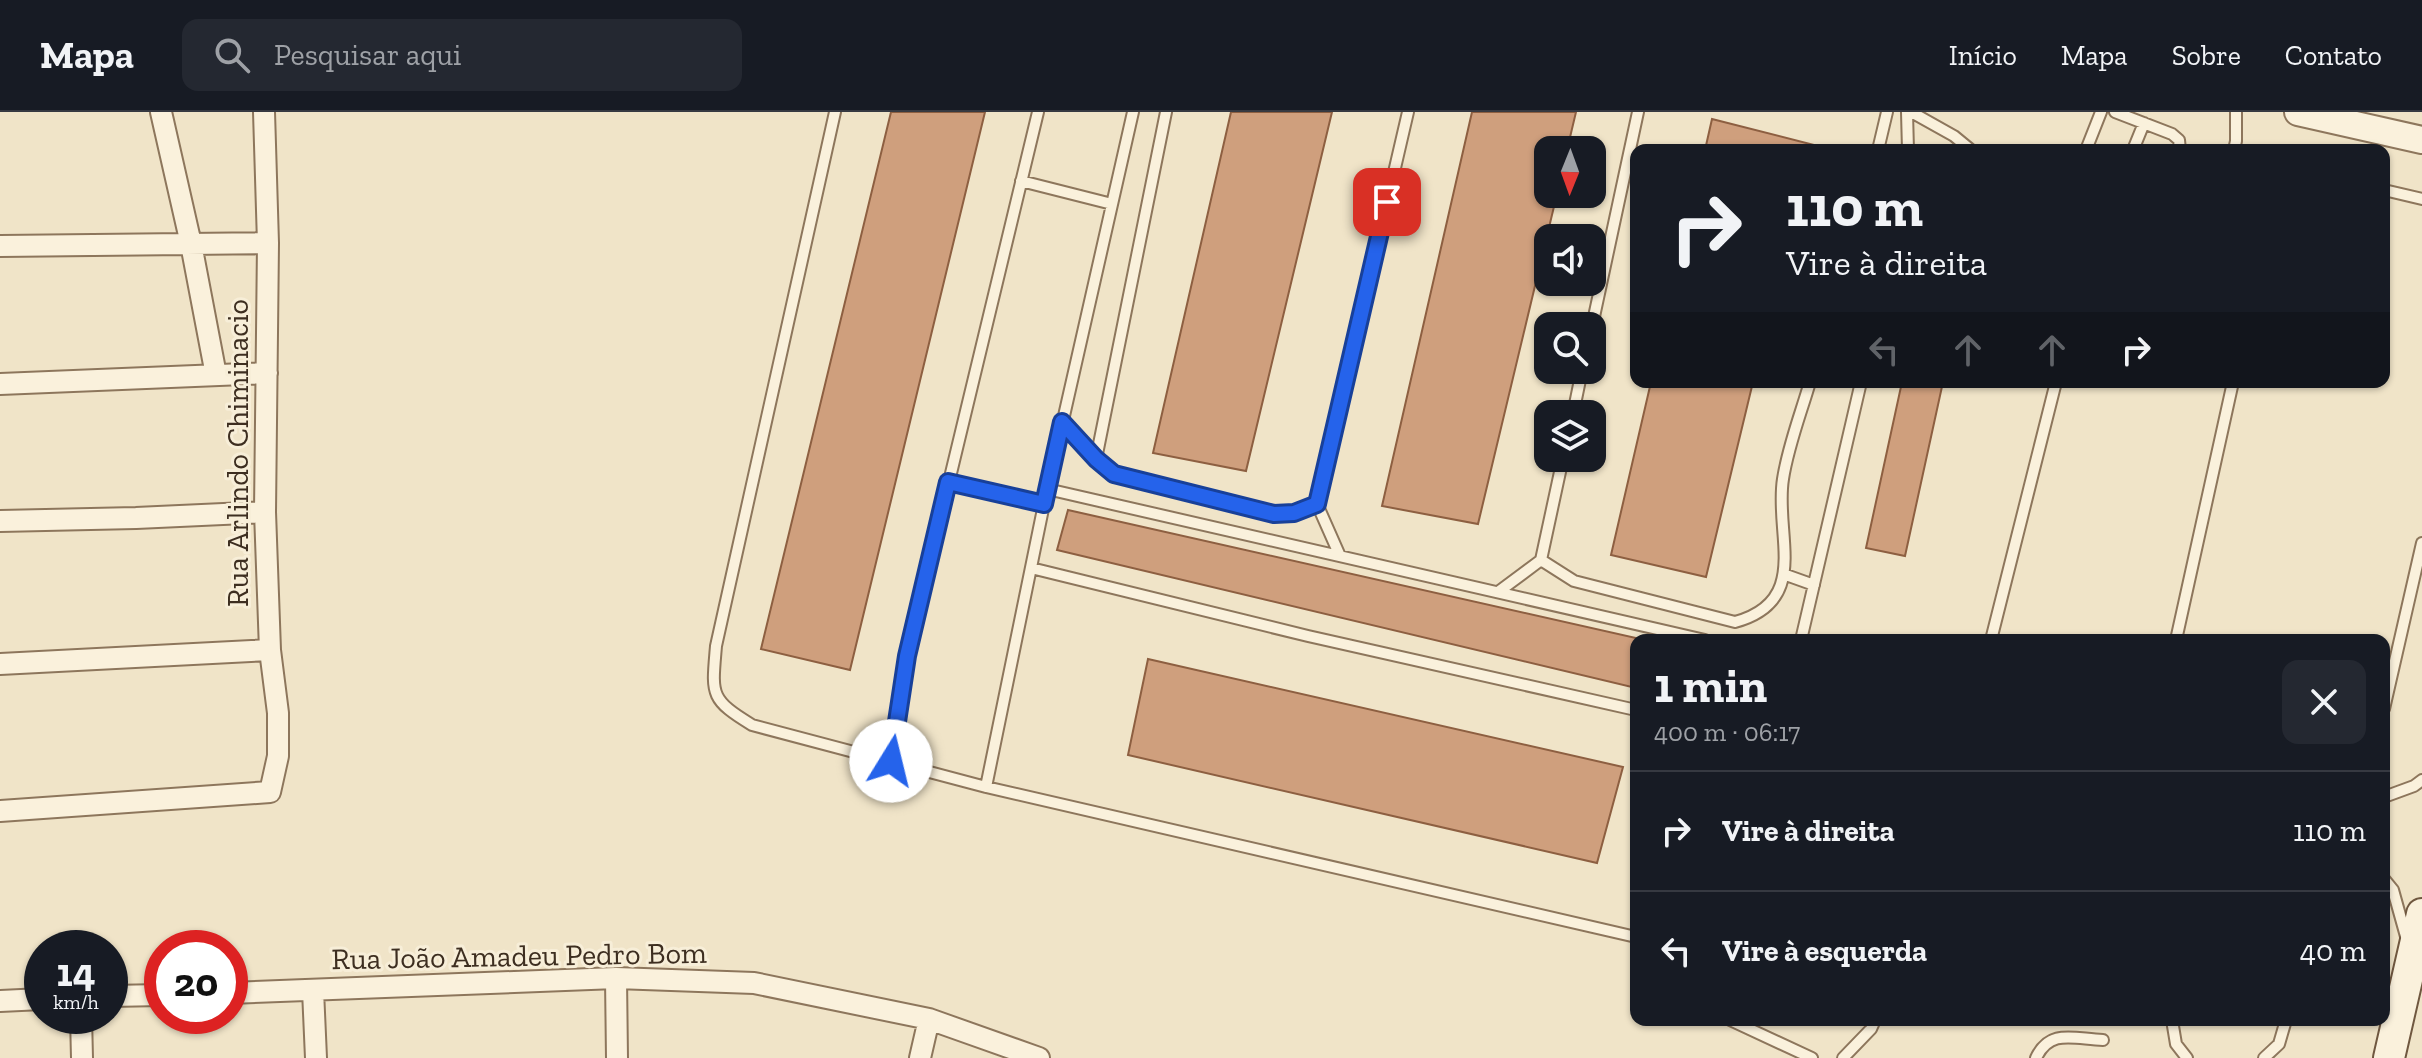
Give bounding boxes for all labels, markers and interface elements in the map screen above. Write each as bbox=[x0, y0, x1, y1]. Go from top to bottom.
search box bbox=[182, 19, 742, 91]
text: Mapa bbox=[40, 32, 134, 78]
icon: search bbox=[210, 33, 254, 77]
text: Pesquisar aqui bbox=[274, 37, 461, 73]
text: Início bbox=[1949, 39, 2017, 72]
text: Mapa bbox=[2061, 39, 2128, 72]
text: Sobre bbox=[2172, 39, 2241, 72]
text: Contato bbox=[2285, 39, 2382, 72]
north arrow bbox=[1534, 136, 1606, 208]
map controls bbox=[1534, 136, 1606, 472]
pin bbox=[1353, 168, 1421, 236]
text: 110 m bbox=[1786, 173, 1923, 240]
icon: right bbox=[1654, 176, 1758, 280]
icon: arrive bbox=[1365, 180, 1409, 224]
button: sound bbox=[1534, 224, 1606, 296]
text: Vire à direita bbox=[1786, 241, 1987, 284]
street label: Rua Arlindo Chiminacio bbox=[220, 299, 256, 607]
button: search bbox=[1534, 312, 1606, 384]
icon: left bbox=[1862, 328, 1906, 372]
icon: ahead bbox=[1946, 328, 1990, 372]
icon: ahead bbox=[2030, 328, 2074, 372]
icon: right bbox=[2114, 328, 2158, 372]
button: layers bbox=[1534, 400, 1606, 472]
text: 1 min bbox=[1654, 657, 1767, 714]
button: close bbox=[2282, 660, 2366, 744]
text: 400 m · 06:17 bbox=[1654, 716, 1800, 748]
position arrow bbox=[849, 719, 933, 803]
icon: right bbox=[1654, 809, 1698, 853]
text: Vire à direita bbox=[1722, 813, 1895, 849]
text: 110 m bbox=[2293, 813, 2366, 849]
icon: left bbox=[1654, 929, 1698, 973]
speed limit sign: 20 bbox=[144, 930, 248, 1034]
text: Vire à esquerda bbox=[1722, 933, 1927, 969]
text: 40 m bbox=[2300, 933, 2366, 969]
street label: Rua João Amadeu Pedro Bom bbox=[331, 935, 707, 977]
text: 14 bbox=[57, 948, 95, 996]
text: km/h bbox=[53, 990, 99, 1014]

